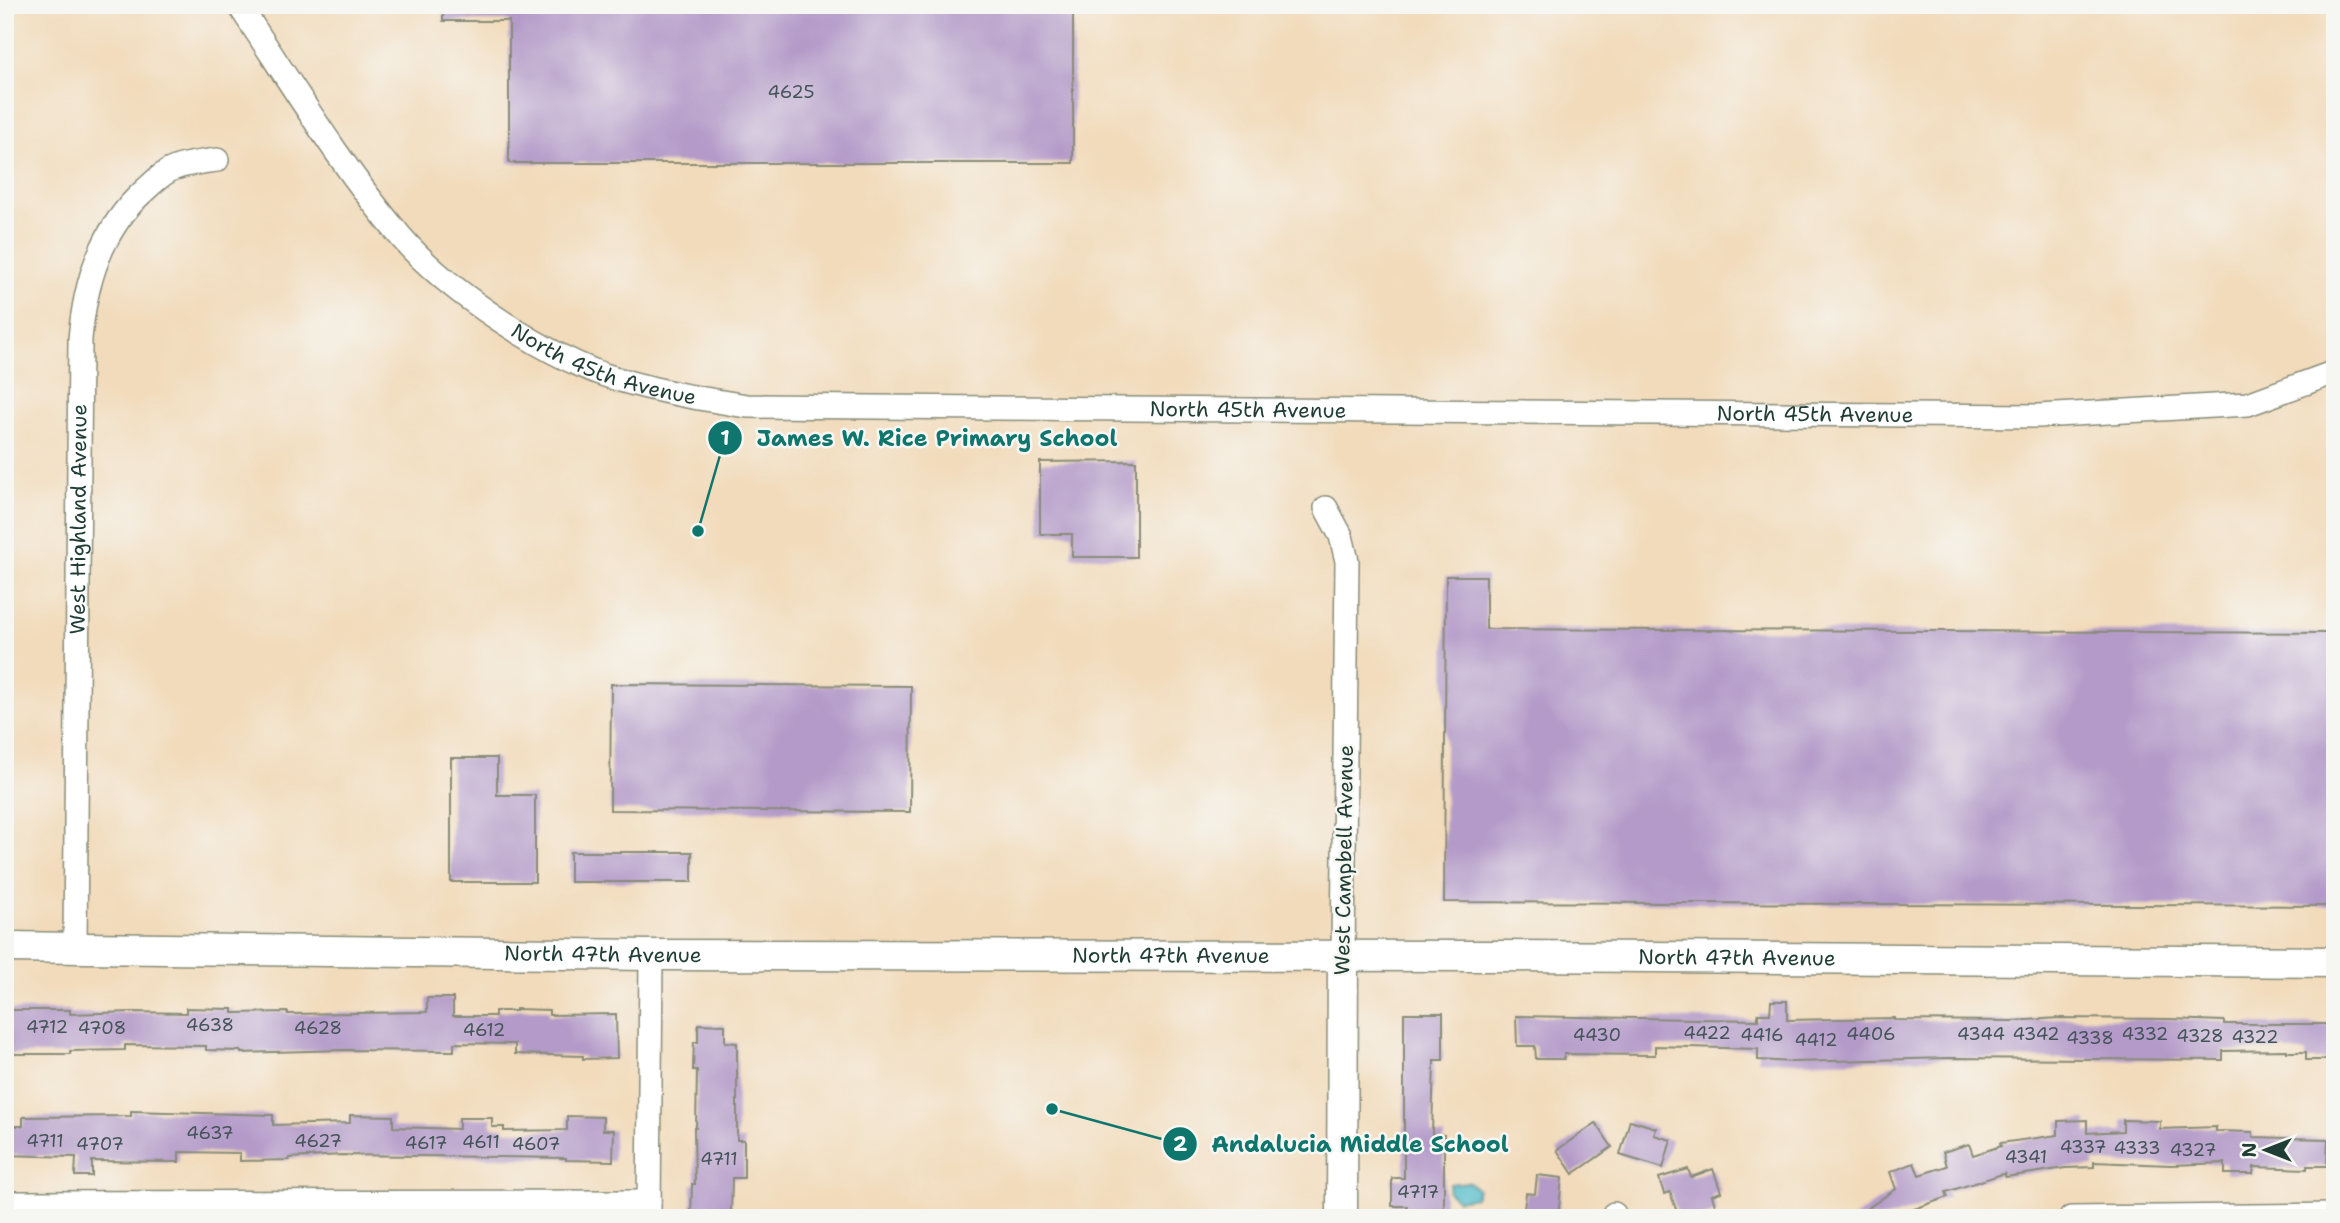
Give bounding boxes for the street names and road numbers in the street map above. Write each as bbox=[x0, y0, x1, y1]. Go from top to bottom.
street label: North 45th Avenue bbox=[506, 317, 699, 411]
street label: North 45th Avenue bbox=[1149, 395, 1346, 425]
street label: North 45th Avenue bbox=[1716, 400, 1913, 429]
street label: West Highland Avenue bbox=[64, 404, 93, 634]
street label: West Campbell Avenue bbox=[1328, 744, 1360, 976]
street label: North 47th Avenue bbox=[504, 939, 702, 969]
street label: North 47th Avenue bbox=[1072, 941, 1270, 970]
street label: North 47th Avenue bbox=[1638, 943, 1836, 972]

